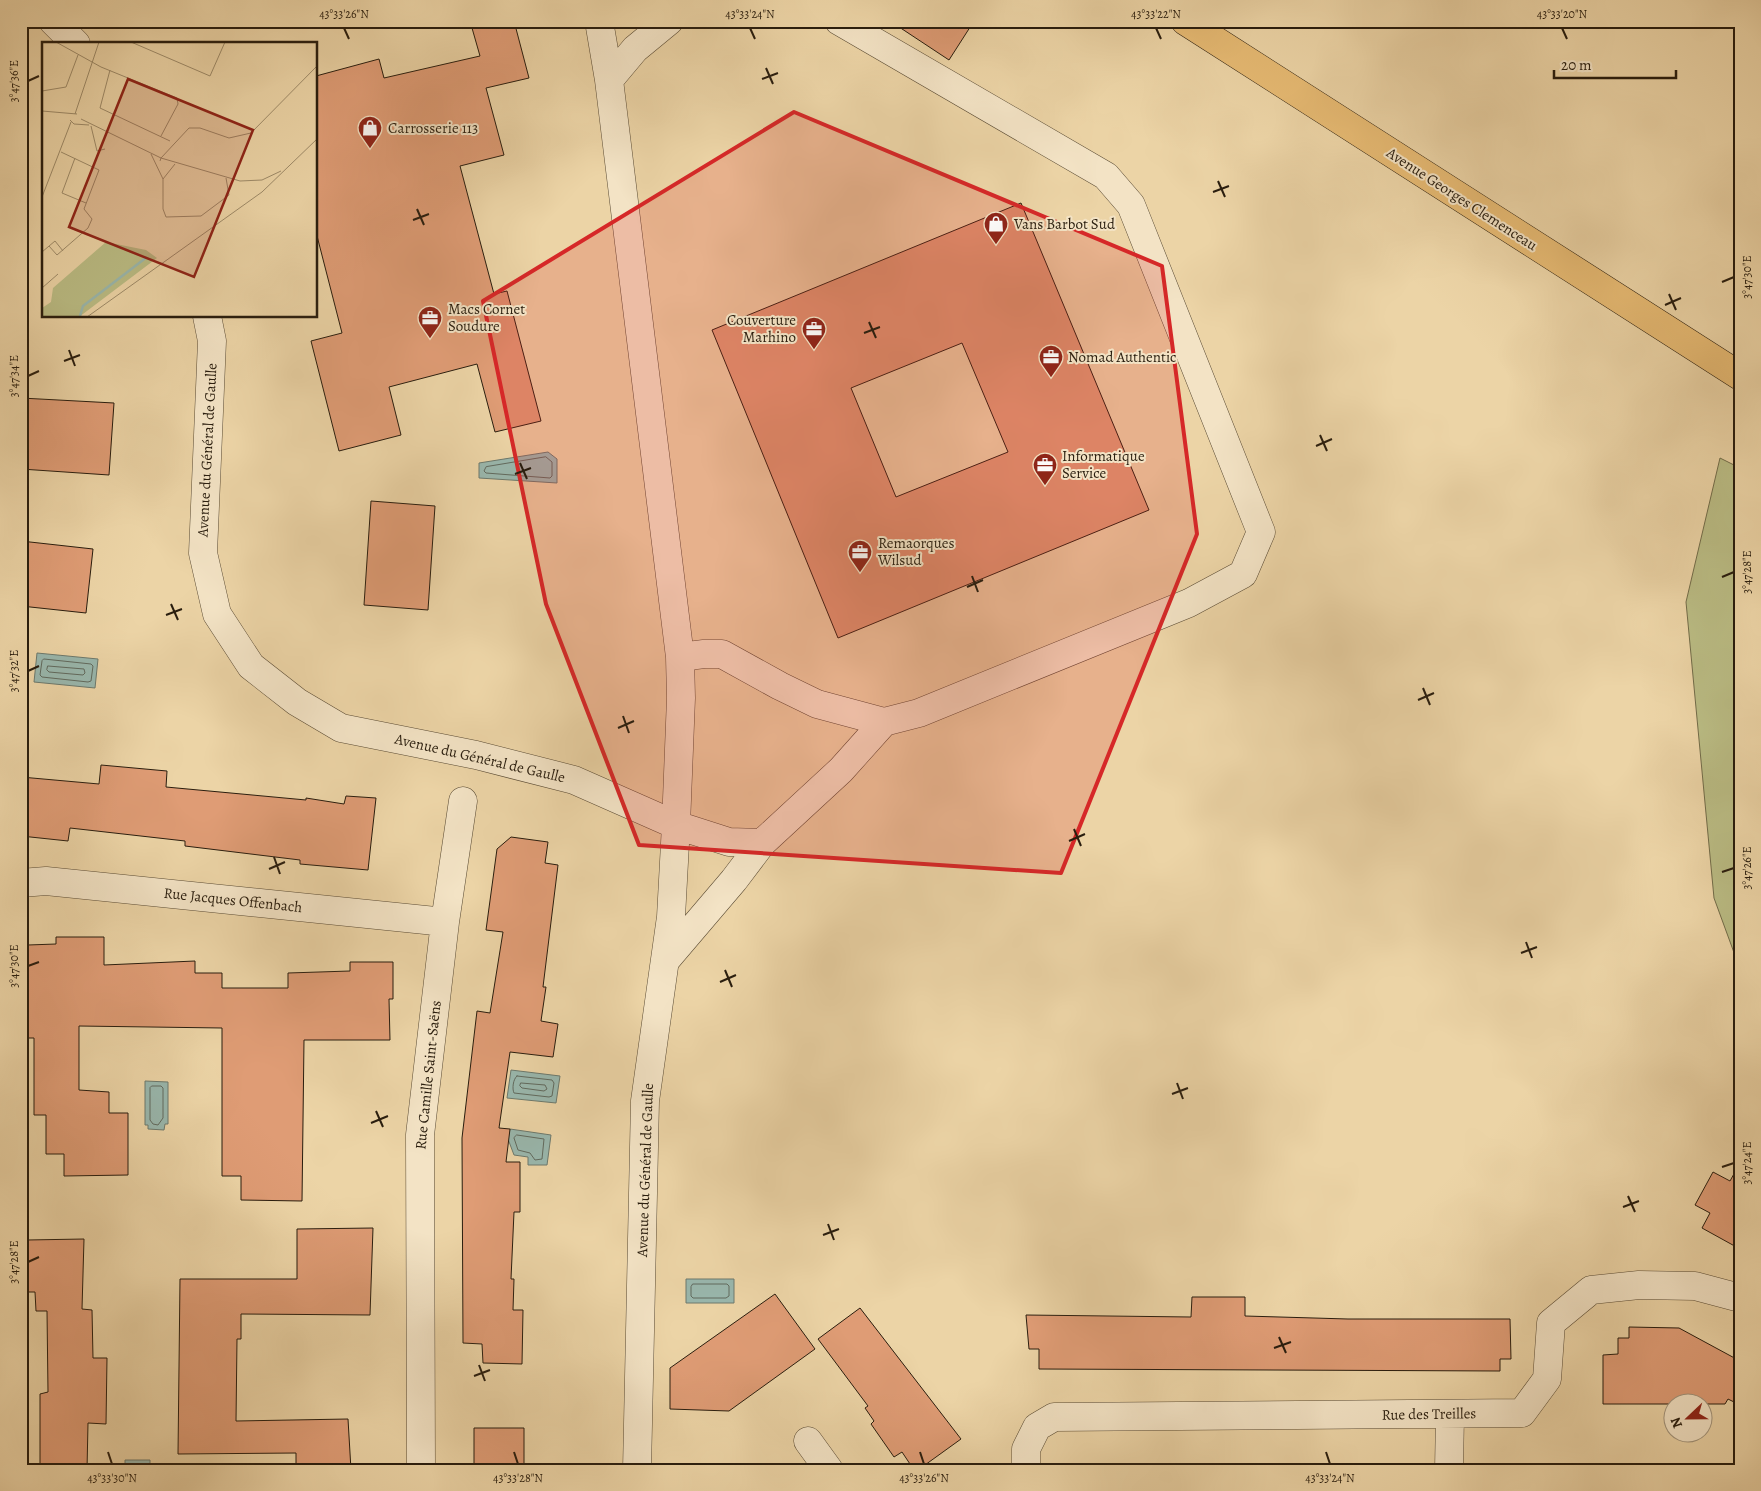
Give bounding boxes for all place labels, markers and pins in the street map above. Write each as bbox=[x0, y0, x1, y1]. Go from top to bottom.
shop icon: Carrosserie 113 bbox=[357, 115, 383, 149]
place label: Carrosserie 113 bbox=[388, 118, 478, 138]
shop icon: Vans Barbot Sud bbox=[983, 211, 1009, 245]
place label: Vans Barbot Sud bbox=[1013, 214, 1116, 234]
place label: Macs Cornet Soudure bbox=[448, 299, 525, 336]
office icon: Macs Cornet Soudure bbox=[417, 305, 443, 339]
place label: Couverture Marhino bbox=[727, 310, 796, 347]
office icon: Couverture Marhino bbox=[801, 316, 827, 350]
office icon: Nomad Authentic bbox=[1038, 344, 1064, 378]
place label: Nomad Authentic bbox=[1068, 347, 1176, 367]
place label: Informatique Service bbox=[1062, 446, 1145, 483]
office icon: Informatique Service bbox=[1032, 452, 1058, 486]
place label: Remaorques Wilsud bbox=[877, 533, 955, 570]
office icon: Remaorques Wilsud bbox=[847, 539, 873, 573]

